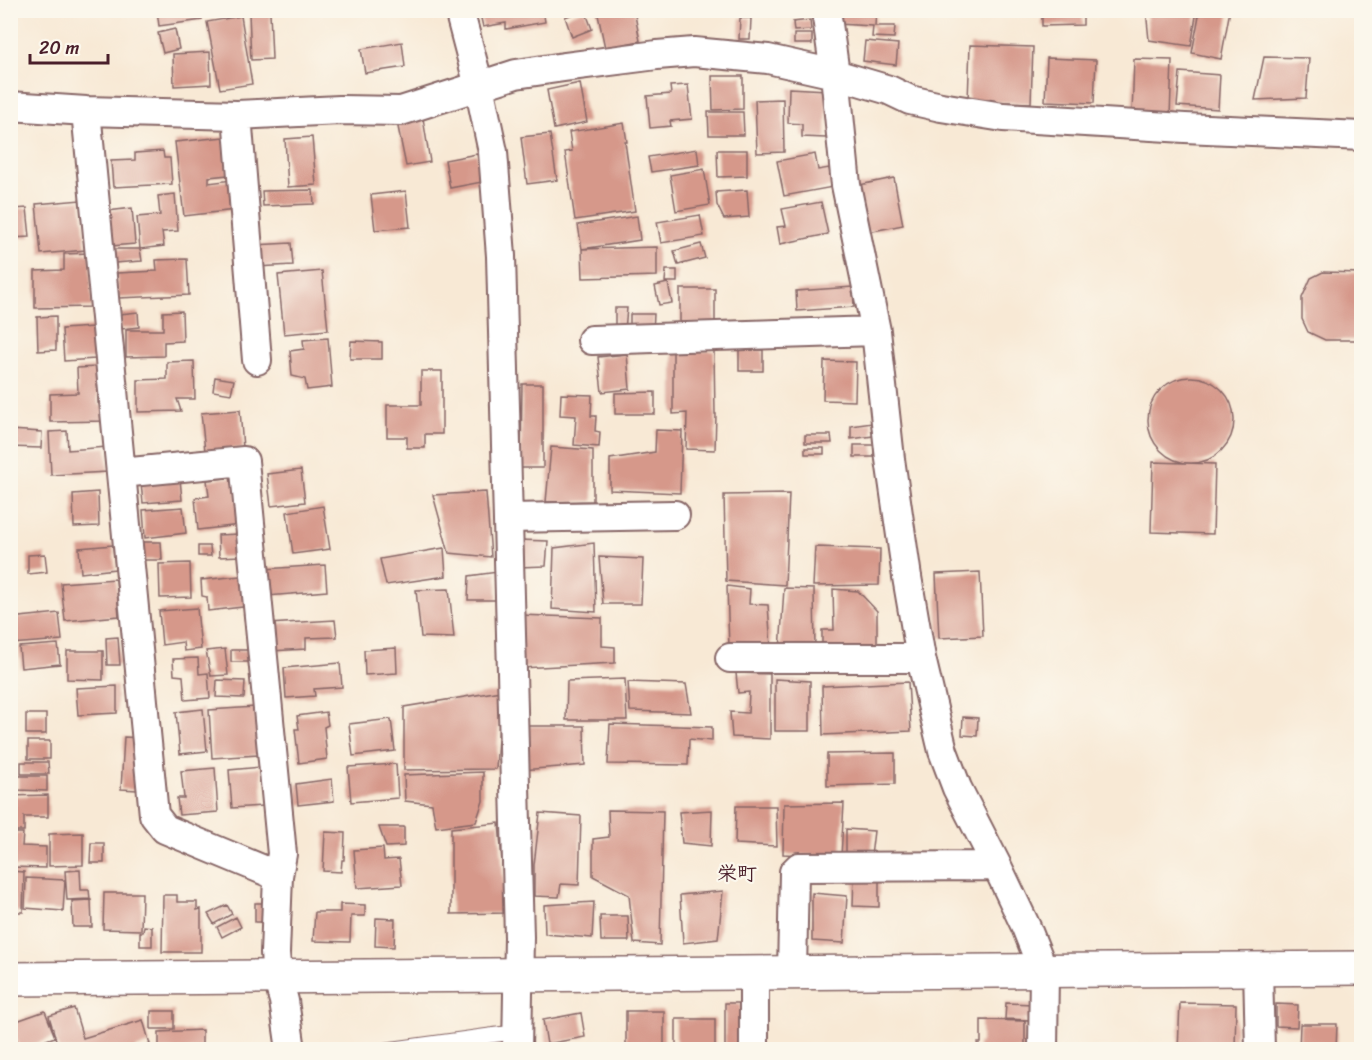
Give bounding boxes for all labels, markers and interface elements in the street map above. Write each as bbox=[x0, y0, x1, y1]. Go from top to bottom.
scale bar bbox=[30, 27, 108, 65]
text: 20 m bbox=[39, 32, 79, 64]
district label: 栄町 bbox=[717, 856, 757, 891]

